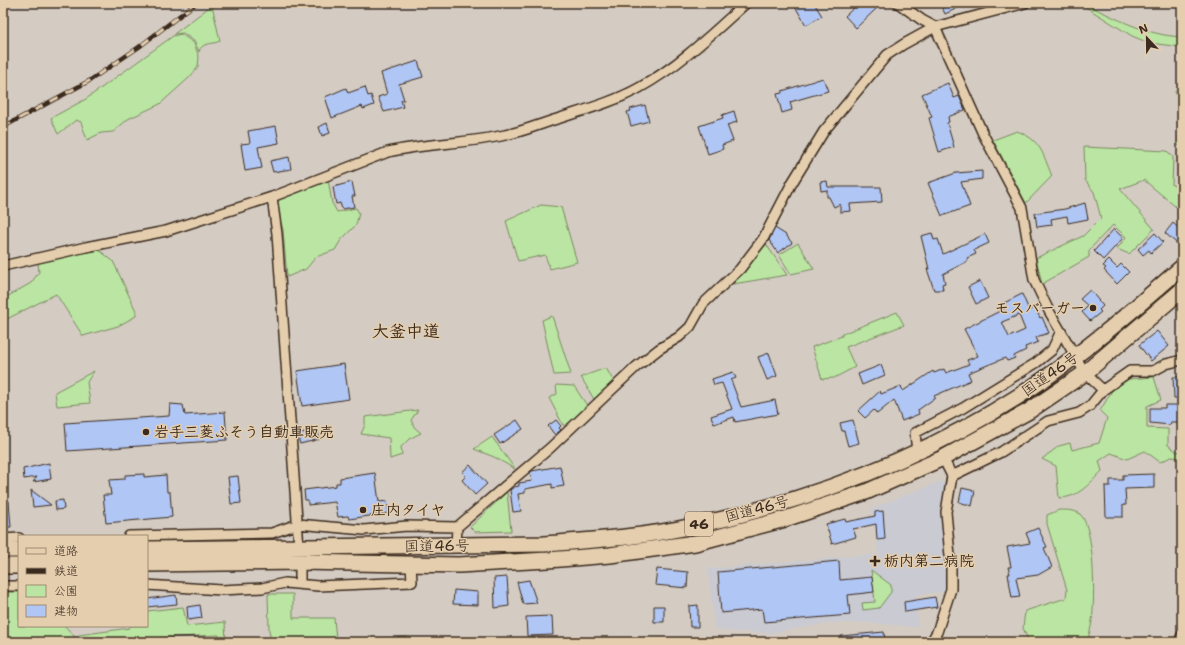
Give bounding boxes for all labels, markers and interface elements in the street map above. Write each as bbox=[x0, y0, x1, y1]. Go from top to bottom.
north arrow bbox=[1127, 18, 1167, 58]
text: N bbox=[1137, 20, 1151, 38]
place label: モスバーガー bbox=[995, 298, 1085, 318]
marker: モスバーガー bbox=[1088, 303, 1098, 313]
district label: 大釜中道 bbox=[372, 320, 440, 342]
street label: 国道46号 bbox=[1017, 347, 1083, 401]
place label: 岩手三菱ふそう自動車販売 bbox=[154, 422, 334, 442]
marker: 岩手三菱ふそう自動車販売 bbox=[141, 427, 151, 437]
street label: 国道46号 bbox=[723, 491, 791, 527]
place label: 庄内タイヤ bbox=[371, 500, 445, 520]
marker: 庄内タイヤ bbox=[358, 505, 368, 515]
road number: 46 bbox=[685, 512, 713, 536]
legend bbox=[18, 535, 148, 627]
street label: 国道46号 bbox=[404, 535, 470, 557]
text: 道路 bbox=[54, 543, 78, 559]
place label: 栃内第二病院 bbox=[884, 551, 974, 571]
marker: 栃内第二病院 bbox=[869, 555, 881, 567]
text: 鉄道 bbox=[54, 563, 78, 579]
text: 公園 bbox=[54, 583, 78, 599]
text: 建物 bbox=[54, 603, 78, 619]

